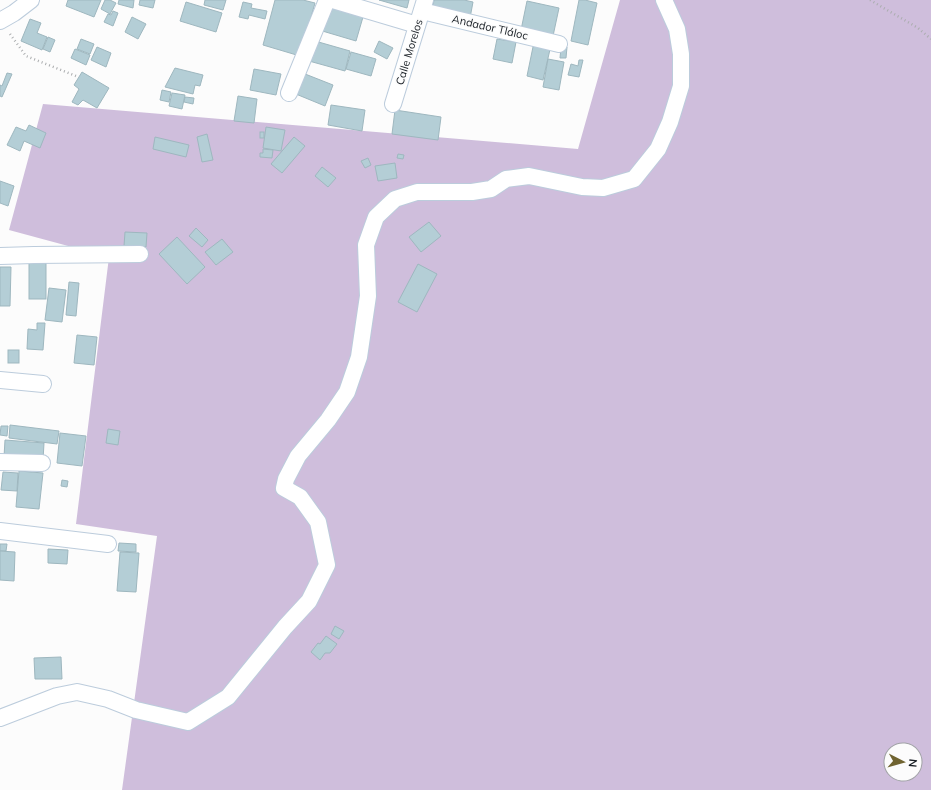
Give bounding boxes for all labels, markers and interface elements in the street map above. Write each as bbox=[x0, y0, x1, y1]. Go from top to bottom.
street label: Andador Tláloc bbox=[451, 11, 530, 43]
street label: Calle Morelos bbox=[392, 17, 426, 87]
north arrow bbox=[883, 742, 923, 782]
text: N bbox=[906, 758, 920, 768]

